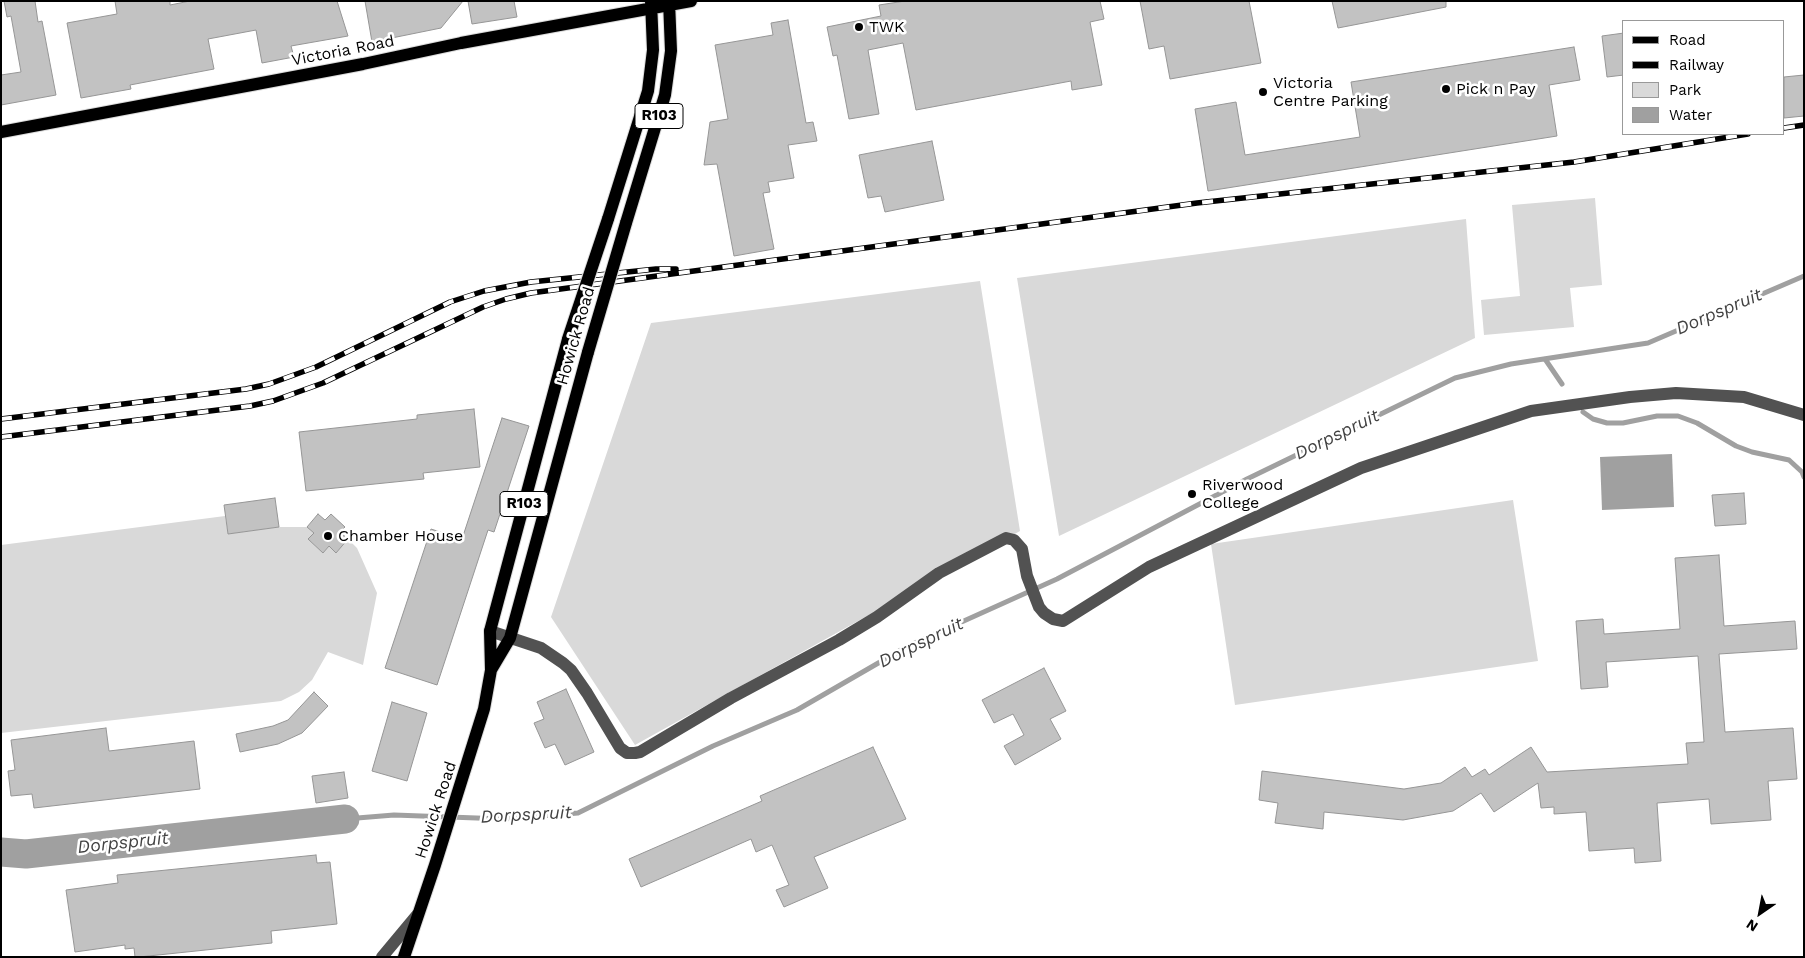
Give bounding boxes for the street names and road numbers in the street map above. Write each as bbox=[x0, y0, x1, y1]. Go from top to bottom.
street label: Victoria Road bbox=[290, 32, 396, 70]
road number: R103 bbox=[635, 104, 683, 128]
street label: Howick Road bbox=[553, 285, 599, 387]
road number: R103 bbox=[500, 492, 548, 516]
street label: Howick Road bbox=[411, 759, 461, 861]

